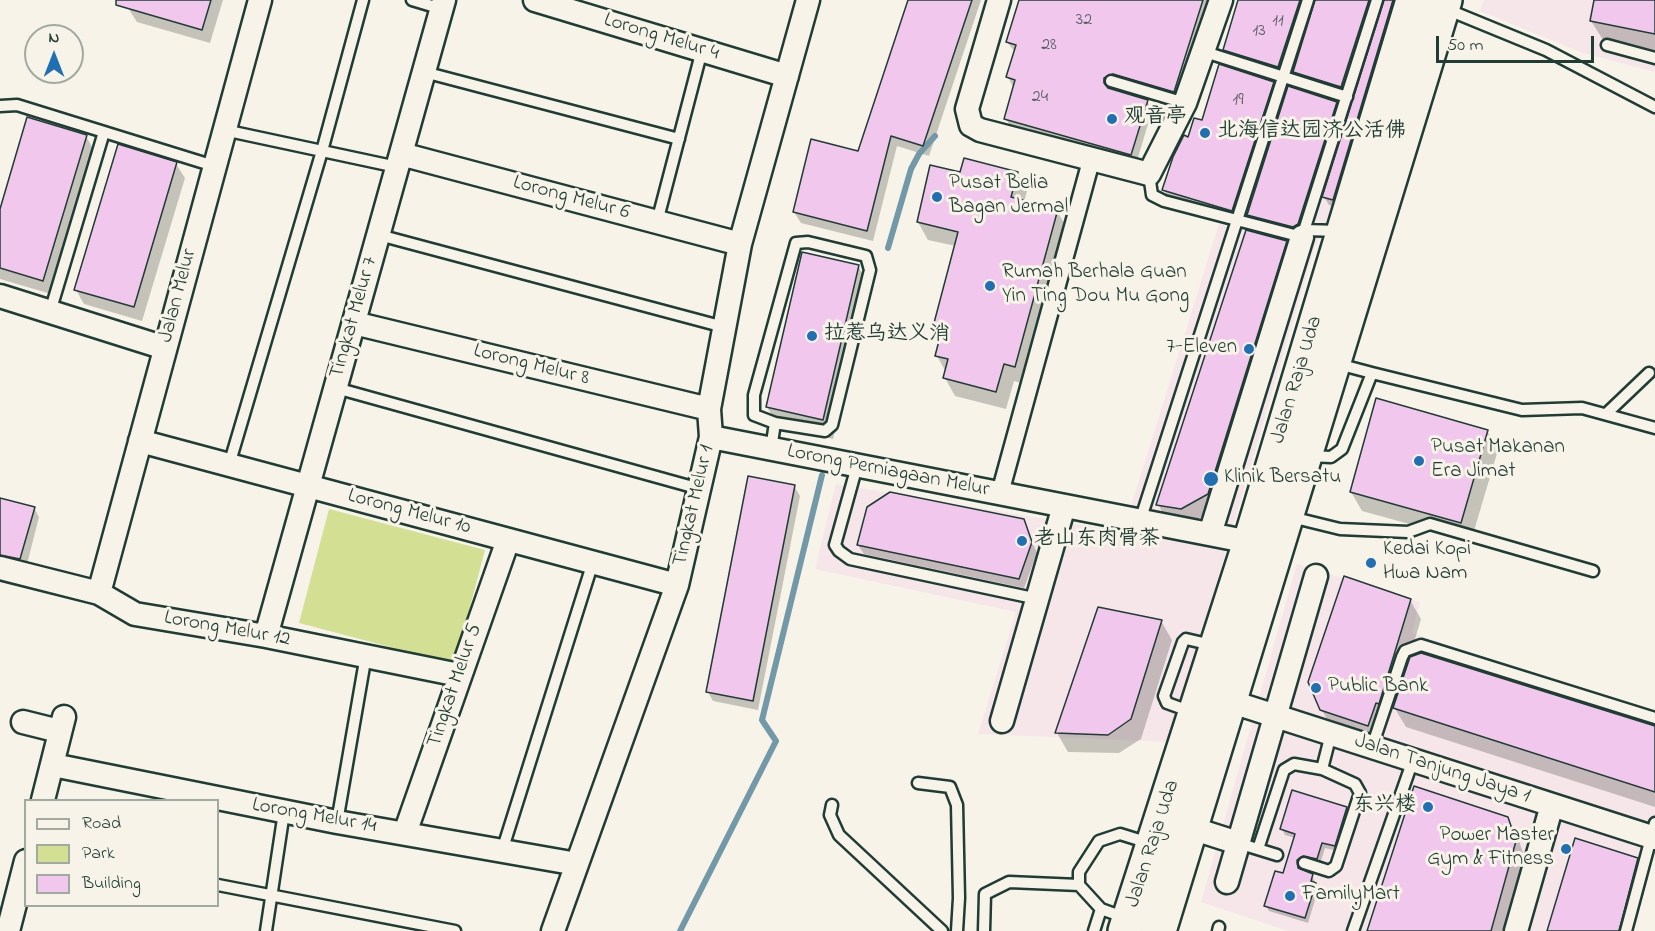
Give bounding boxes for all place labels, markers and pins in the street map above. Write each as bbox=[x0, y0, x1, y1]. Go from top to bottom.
place label: 观音亭 bbox=[1124, 106, 1187, 132]
marker: 观音亭 bbox=[1105, 112, 1119, 126]
place label: 北海信达园济公活佛 bbox=[1217, 120, 1406, 146]
marker: 北海信达园济公活佛 bbox=[1198, 126, 1212, 140]
place label: Pusat Belia Bagan Jermal bbox=[949, 172, 1068, 222]
marker: Pusat Belia Bagan Jermal bbox=[930, 190, 944, 204]
place label: Rumah Berhala Guan Yin Ting Dou Mu Gong bbox=[1002, 261, 1189, 311]
marker: Rumah Berhala Guan Yin Ting Dou Mu Gong bbox=[983, 279, 997, 293]
place label: 拉惹乌达义消 bbox=[824, 323, 950, 349]
marker: 拉惹乌达义消 bbox=[805, 329, 819, 343]
place label: 7-Eleven bbox=[1166, 336, 1237, 362]
marker: 7-Eleven bbox=[1242, 342, 1256, 356]
place label: Pusat Makanan Era Jimat bbox=[1431, 436, 1565, 486]
marker: Pusat Makanan Era Jimat bbox=[1412, 454, 1426, 468]
place label: Klinik Bersatu bbox=[1224, 466, 1341, 492]
marker: Klinik Bersatu bbox=[1202, 470, 1220, 488]
place label: 老山东肉骨茶 bbox=[1034, 528, 1160, 554]
marker: 老山东肉骨茶 bbox=[1015, 534, 1029, 548]
place label: Kedai Kopi Hwa Nam bbox=[1383, 538, 1471, 588]
marker: Kedai Kopi Hwa Nam bbox=[1364, 556, 1378, 570]
place label: Public Bank bbox=[1328, 675, 1428, 701]
marker: Public Bank bbox=[1309, 681, 1323, 695]
place label: 东兴楼 bbox=[1353, 794, 1416, 820]
marker: 东兴楼 bbox=[1421, 800, 1435, 814]
place label: Power Master Gym & Fitness bbox=[1427, 824, 1554, 874]
marker: Power Master Gym & Fitness bbox=[1559, 842, 1573, 856]
place label: FamilyMart bbox=[1302, 883, 1400, 909]
marker: FamilyMart bbox=[1283, 889, 1297, 903]

